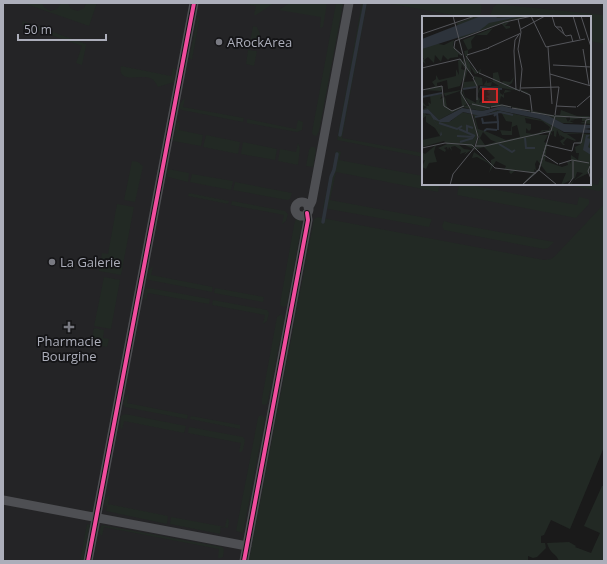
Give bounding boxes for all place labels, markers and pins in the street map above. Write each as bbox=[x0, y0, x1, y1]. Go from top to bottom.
place label: ARockArea bbox=[227, 33, 292, 51]
marker: ARockArea bbox=[214, 37, 224, 47]
place label: La Galerie bbox=[60, 253, 121, 271]
marker: La Galerie bbox=[47, 257, 57, 267]
marker: Pharmacie Bourgine bbox=[64, 322, 74, 332]
place label: Pharmacie Bourgine bbox=[37, 332, 101, 365]

